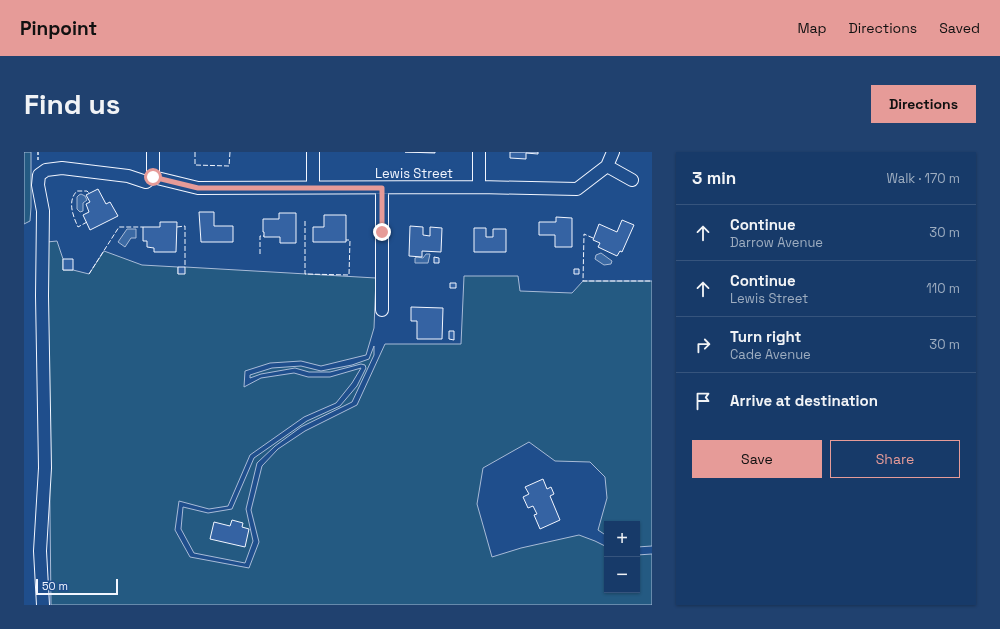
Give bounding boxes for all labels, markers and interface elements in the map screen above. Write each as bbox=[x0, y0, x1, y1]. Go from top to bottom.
text: Pinpoint bbox=[20, 16, 97, 41]
text: Map bbox=[797, 19, 827, 37]
text: Directions bbox=[849, 19, 917, 37]
text: Saved bbox=[939, 19, 980, 37]
button: Directions bbox=[871, 85, 976, 123]
text: Find us bbox=[24, 86, 121, 122]
street label: Lewis Street bbox=[375, 165, 453, 182]
text: 3 min bbox=[692, 167, 736, 189]
route start bbox=[144, 168, 162, 186]
text: Walk · 170 m bbox=[886, 170, 960, 187]
text: Continue bbox=[730, 215, 796, 234]
icon: ahead bbox=[692, 222, 714, 244]
route end bbox=[373, 223, 391, 241]
text: 30 m bbox=[929, 224, 960, 241]
text: Darrow Avenue bbox=[730, 234, 823, 251]
text: Continue bbox=[730, 271, 796, 290]
icon: ahead bbox=[692, 278, 714, 300]
text: 110 m bbox=[926, 280, 960, 297]
text: Lewis Street bbox=[730, 290, 808, 307]
text: Turn right bbox=[730, 327, 801, 346]
icon: right bbox=[692, 334, 714, 356]
text: 30 m bbox=[929, 336, 960, 353]
text: Cade Avenue bbox=[730, 346, 811, 363]
icon: arrive bbox=[692, 390, 714, 412]
text: Arrive at destination bbox=[730, 391, 878, 410]
button: Save bbox=[692, 440, 822, 478]
button: Share bbox=[830, 440, 960, 478]
map controls bbox=[604, 521, 640, 593]
button: + bbox=[604, 521, 640, 557]
button: − bbox=[604, 557, 640, 593]
scale bar bbox=[36, 577, 118, 596]
text: 50 m bbox=[42, 579, 68, 593]

